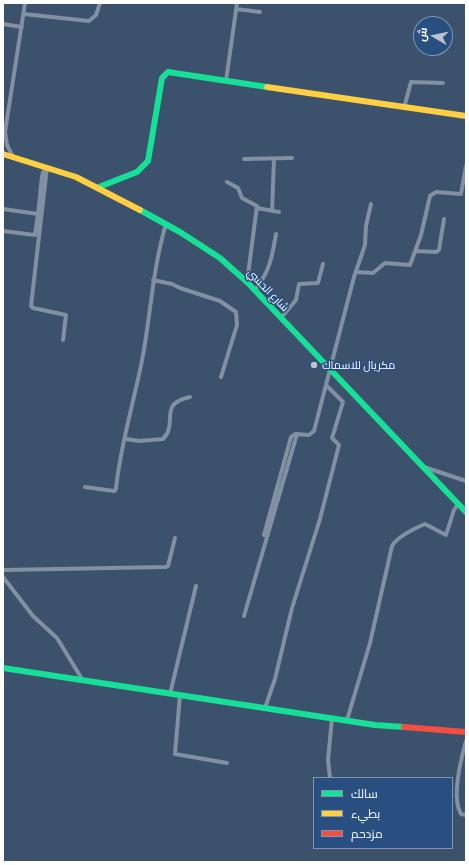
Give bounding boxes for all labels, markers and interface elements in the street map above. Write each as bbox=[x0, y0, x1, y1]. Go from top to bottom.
north arrow bbox=[413, 16, 453, 56]
text: ش bbox=[414, 26, 429, 42]
street label: شارع الحسي bbox=[244, 266, 292, 314]
place label: مكريال للاسماك bbox=[322, 358, 395, 372]
marker: مكريال للاسماك bbox=[309, 360, 319, 370]
legend bbox=[313, 777, 453, 849]
text: سالك bbox=[351, 786, 378, 800]
text: بطيء bbox=[351, 806, 380, 820]
text: مزدحم bbox=[351, 826, 383, 840]

